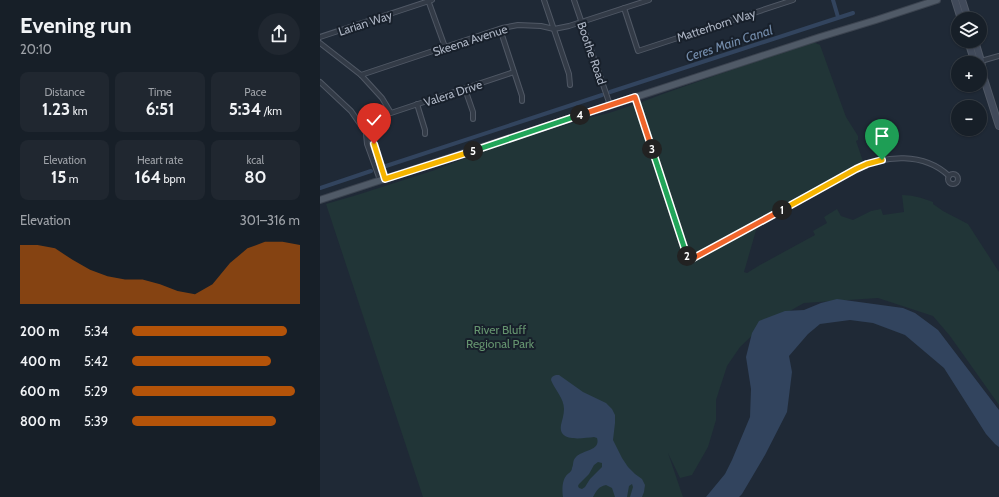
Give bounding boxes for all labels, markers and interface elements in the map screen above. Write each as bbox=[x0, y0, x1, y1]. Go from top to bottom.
street label: Matterhorn Way bbox=[675, 5, 757, 45]
street label: Larian Way bbox=[336, 7, 394, 39]
text: Evening run bbox=[20, 12, 132, 39]
map controls bbox=[951, 12, 987, 136]
button: layers bbox=[951, 12, 987, 48]
button: share bbox=[258, 13, 300, 55]
street label: Boothe Road bbox=[574, 19, 610, 87]
street label: Skeena Avenue bbox=[431, 21, 509, 59]
water label: Ceres Main Canal bbox=[683, 21, 775, 65]
text: 20:10 bbox=[20, 41, 52, 57]
button: + bbox=[951, 56, 987, 92]
street label: Valera Drive bbox=[422, 77, 484, 109]
text: Distance bbox=[44, 85, 85, 99]
text: Time bbox=[148, 85, 172, 99]
text: Pace bbox=[244, 85, 266, 99]
text: 1.23 bbox=[42, 99, 70, 119]
text: 6:51 bbox=[146, 99, 174, 119]
text: 5:34 bbox=[229, 99, 261, 119]
button: − bbox=[951, 100, 987, 136]
pin bbox=[357, 103, 391, 144]
text: km bbox=[70, 104, 87, 118]
text: /km bbox=[261, 104, 282, 118]
pin: 4 bbox=[570, 105, 590, 125]
text: 4 bbox=[577, 108, 583, 122]
icon: check bbox=[363, 109, 385, 131]
pin bbox=[865, 119, 899, 160]
icon: arrive bbox=[871, 125, 893, 147]
pin: 3 bbox=[642, 139, 662, 159]
pin: 5 bbox=[463, 141, 483, 161]
text: 3 bbox=[649, 142, 655, 156]
text: 5 bbox=[470, 144, 476, 158]
text: Elevation bbox=[43, 153, 86, 167]
text: Heart rate bbox=[137, 153, 183, 167]
text: kcal bbox=[247, 153, 264, 167]
text: 15 bbox=[51, 167, 66, 187]
text: 164 bbox=[135, 167, 161, 187]
text: 80 bbox=[244, 167, 266, 187]
text: m bbox=[66, 172, 78, 186]
text: bpm bbox=[161, 172, 185, 186]
pin: 1 bbox=[772, 200, 792, 220]
text: 1 bbox=[780, 203, 784, 217]
text: Elevation bbox=[20, 212, 71, 228]
text: 301–316 m bbox=[240, 212, 300, 228]
pin: 2 bbox=[677, 246, 697, 266]
text: 2 bbox=[684, 249, 690, 263]
park label: River Bluff Regional Park bbox=[466, 322, 535, 351]
text: 200 m bbox=[20, 323, 59, 339]
text: 5:34 bbox=[84, 323, 108, 339]
text: 400 m bbox=[20, 353, 61, 369]
text: 5:42 bbox=[84, 353, 108, 369]
text: 600 m bbox=[20, 383, 60, 399]
text: 5:29 bbox=[84, 383, 108, 399]
text: 800 m bbox=[20, 413, 60, 429]
text: 5:39 bbox=[84, 413, 108, 429]

